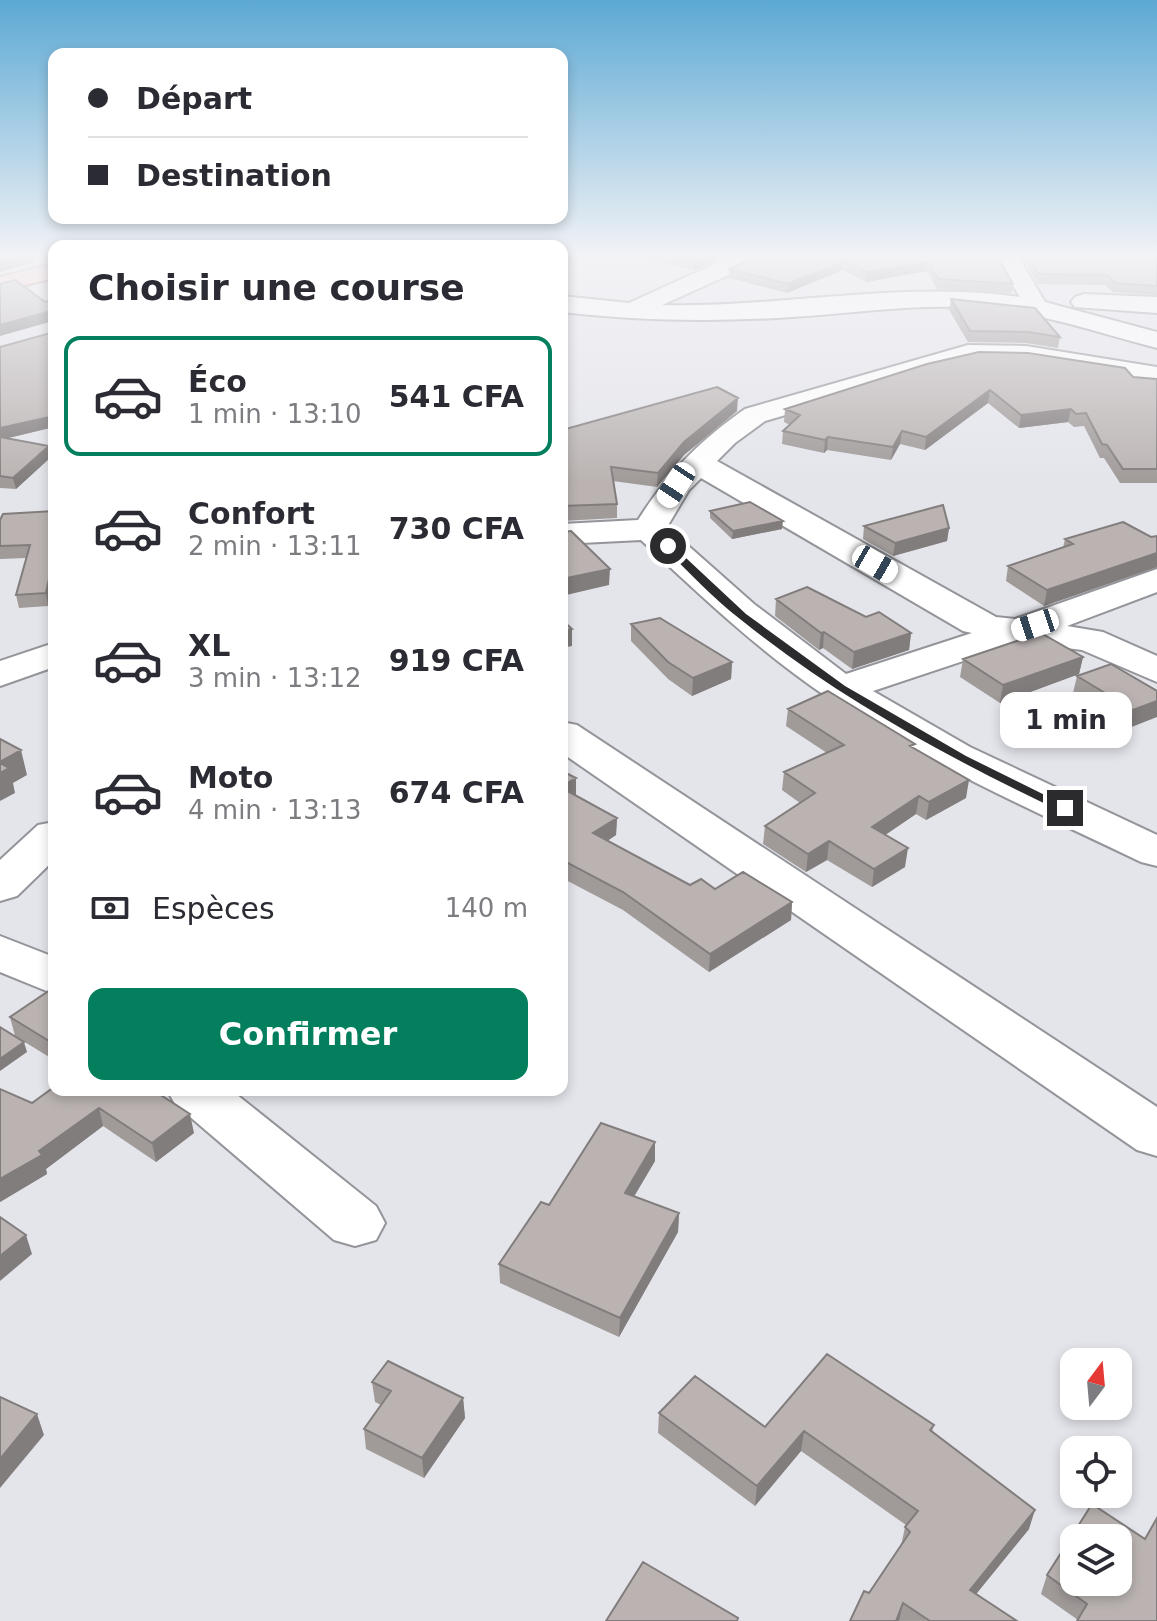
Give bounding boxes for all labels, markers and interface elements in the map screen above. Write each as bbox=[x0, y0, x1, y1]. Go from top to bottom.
text: Départ bbox=[136, 81, 252, 116]
text: Destination bbox=[136, 158, 332, 193]
text: Choisir une course bbox=[88, 267, 465, 308]
icon: car bbox=[92, 360, 164, 432]
text: Éco bbox=[188, 364, 247, 399]
text: 541 CFA bbox=[389, 379, 524, 414]
text: 1 min · 13:10 bbox=[188, 399, 362, 429]
car bbox=[653, 458, 699, 512]
icon: car bbox=[92, 492, 164, 564]
text: Confort bbox=[188, 496, 315, 531]
text: 730 CFA bbox=[389, 511, 524, 546]
route start bbox=[650, 528, 686, 564]
text: 2 min · 13:11 bbox=[188, 531, 362, 561]
car bbox=[848, 542, 902, 586]
car bbox=[1008, 606, 1062, 644]
icon: car bbox=[92, 624, 164, 696]
text: XL bbox=[188, 628, 230, 663]
text: 919 CFA bbox=[389, 643, 524, 678]
text: 3 min · 13:12 bbox=[188, 663, 362, 693]
callout: 1 min bbox=[999, 692, 1131, 748]
text: 1 min bbox=[1025, 705, 1107, 735]
icon: car bbox=[92, 756, 164, 828]
text: Moto bbox=[188, 760, 273, 795]
text: 674 CFA bbox=[389, 775, 524, 810]
route end bbox=[1047, 790, 1083, 826]
text: 4 min · 13:13 bbox=[188, 795, 362, 825]
icon: cash bbox=[88, 886, 132, 930]
text: Espèces bbox=[152, 891, 275, 926]
text: 140 m bbox=[445, 893, 528, 923]
button: Confirmer bbox=[88, 988, 528, 1080]
north arrow bbox=[1060, 1348, 1132, 1420]
map controls bbox=[1060, 1348, 1132, 1596]
button: locate bbox=[1060, 1436, 1132, 1508]
button: layers bbox=[1060, 1524, 1132, 1596]

